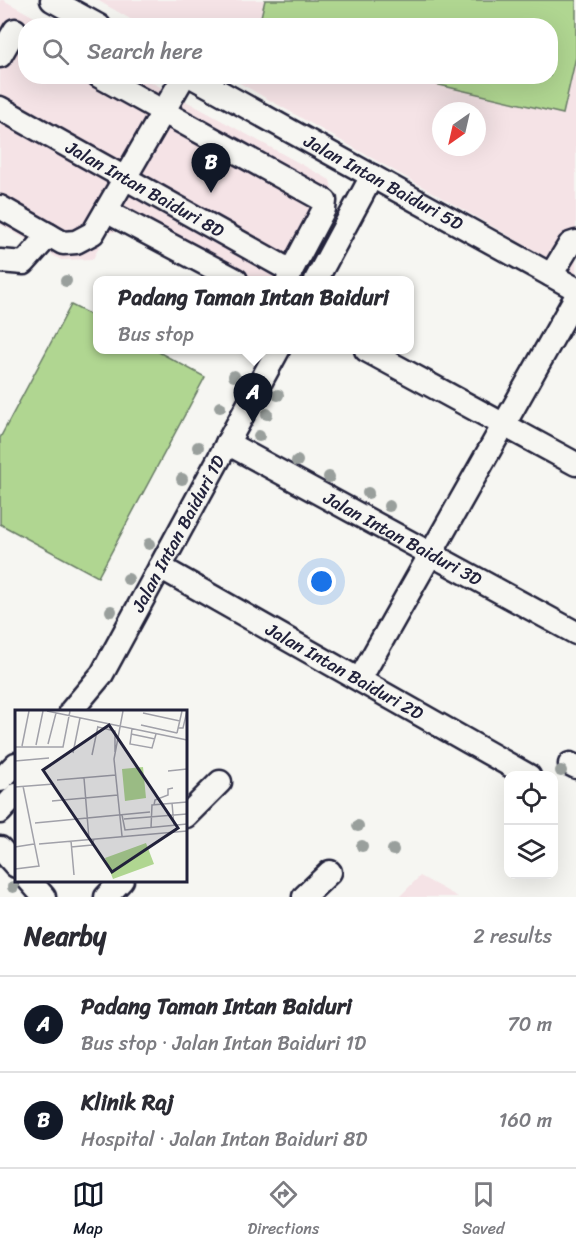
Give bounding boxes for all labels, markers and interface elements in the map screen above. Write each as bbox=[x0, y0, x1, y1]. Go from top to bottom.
search box bbox=[18, 18, 558, 84]
text: Search here bbox=[87, 32, 203, 71]
icon: search bbox=[39, 35, 72, 68]
north arrow bbox=[432, 102, 486, 156]
street label: Jalan Intan Baiduri 5D bbox=[297, 125, 469, 240]
street label: Jalan Intan Baiduri 8D bbox=[62, 137, 228, 241]
pin: B bbox=[192, 144, 230, 193]
popup bbox=[93, 276, 414, 354]
text: Padang Taman Intan Baiduri bbox=[118, 278, 389, 317]
text: Bus stop bbox=[118, 317, 194, 352]
pin: A bbox=[234, 374, 272, 423]
street label: Jalan Intan Baiduri 1D bbox=[122, 449, 234, 619]
street label: Jalan Intan Baiduri 3D bbox=[317, 482, 488, 595]
your location bbox=[307, 567, 336, 596]
street label: Jalan Intan Baiduri 2D bbox=[259, 613, 430, 729]
inset map bbox=[15, 710, 188, 882]
map controls bbox=[504, 771, 558, 879]
button: locate bbox=[504, 771, 558, 825]
button: layers bbox=[504, 825, 558, 879]
text: Nearby bbox=[24, 913, 106, 959]
text: 2 results bbox=[473, 919, 552, 954]
text: Padang Taman Intan Baiduri bbox=[81, 987, 352, 1026]
text: A bbox=[37, 1007, 50, 1042]
text: 70 m bbox=[507, 1007, 552, 1042]
text: Bus stop · Jalan Intan Baiduri 1D bbox=[81, 1026, 366, 1061]
text: Klinik Raj bbox=[81, 1083, 174, 1122]
text: B bbox=[37, 1103, 50, 1138]
text: 160 m bbox=[499, 1103, 552, 1138]
text: Hospital · Jalan Intan Baiduri 8D bbox=[81, 1122, 367, 1157]
tab: Map bbox=[72, 1178, 105, 1243]
tab: Directions bbox=[248, 1178, 319, 1243]
tab: Saved bbox=[462, 1178, 504, 1243]

